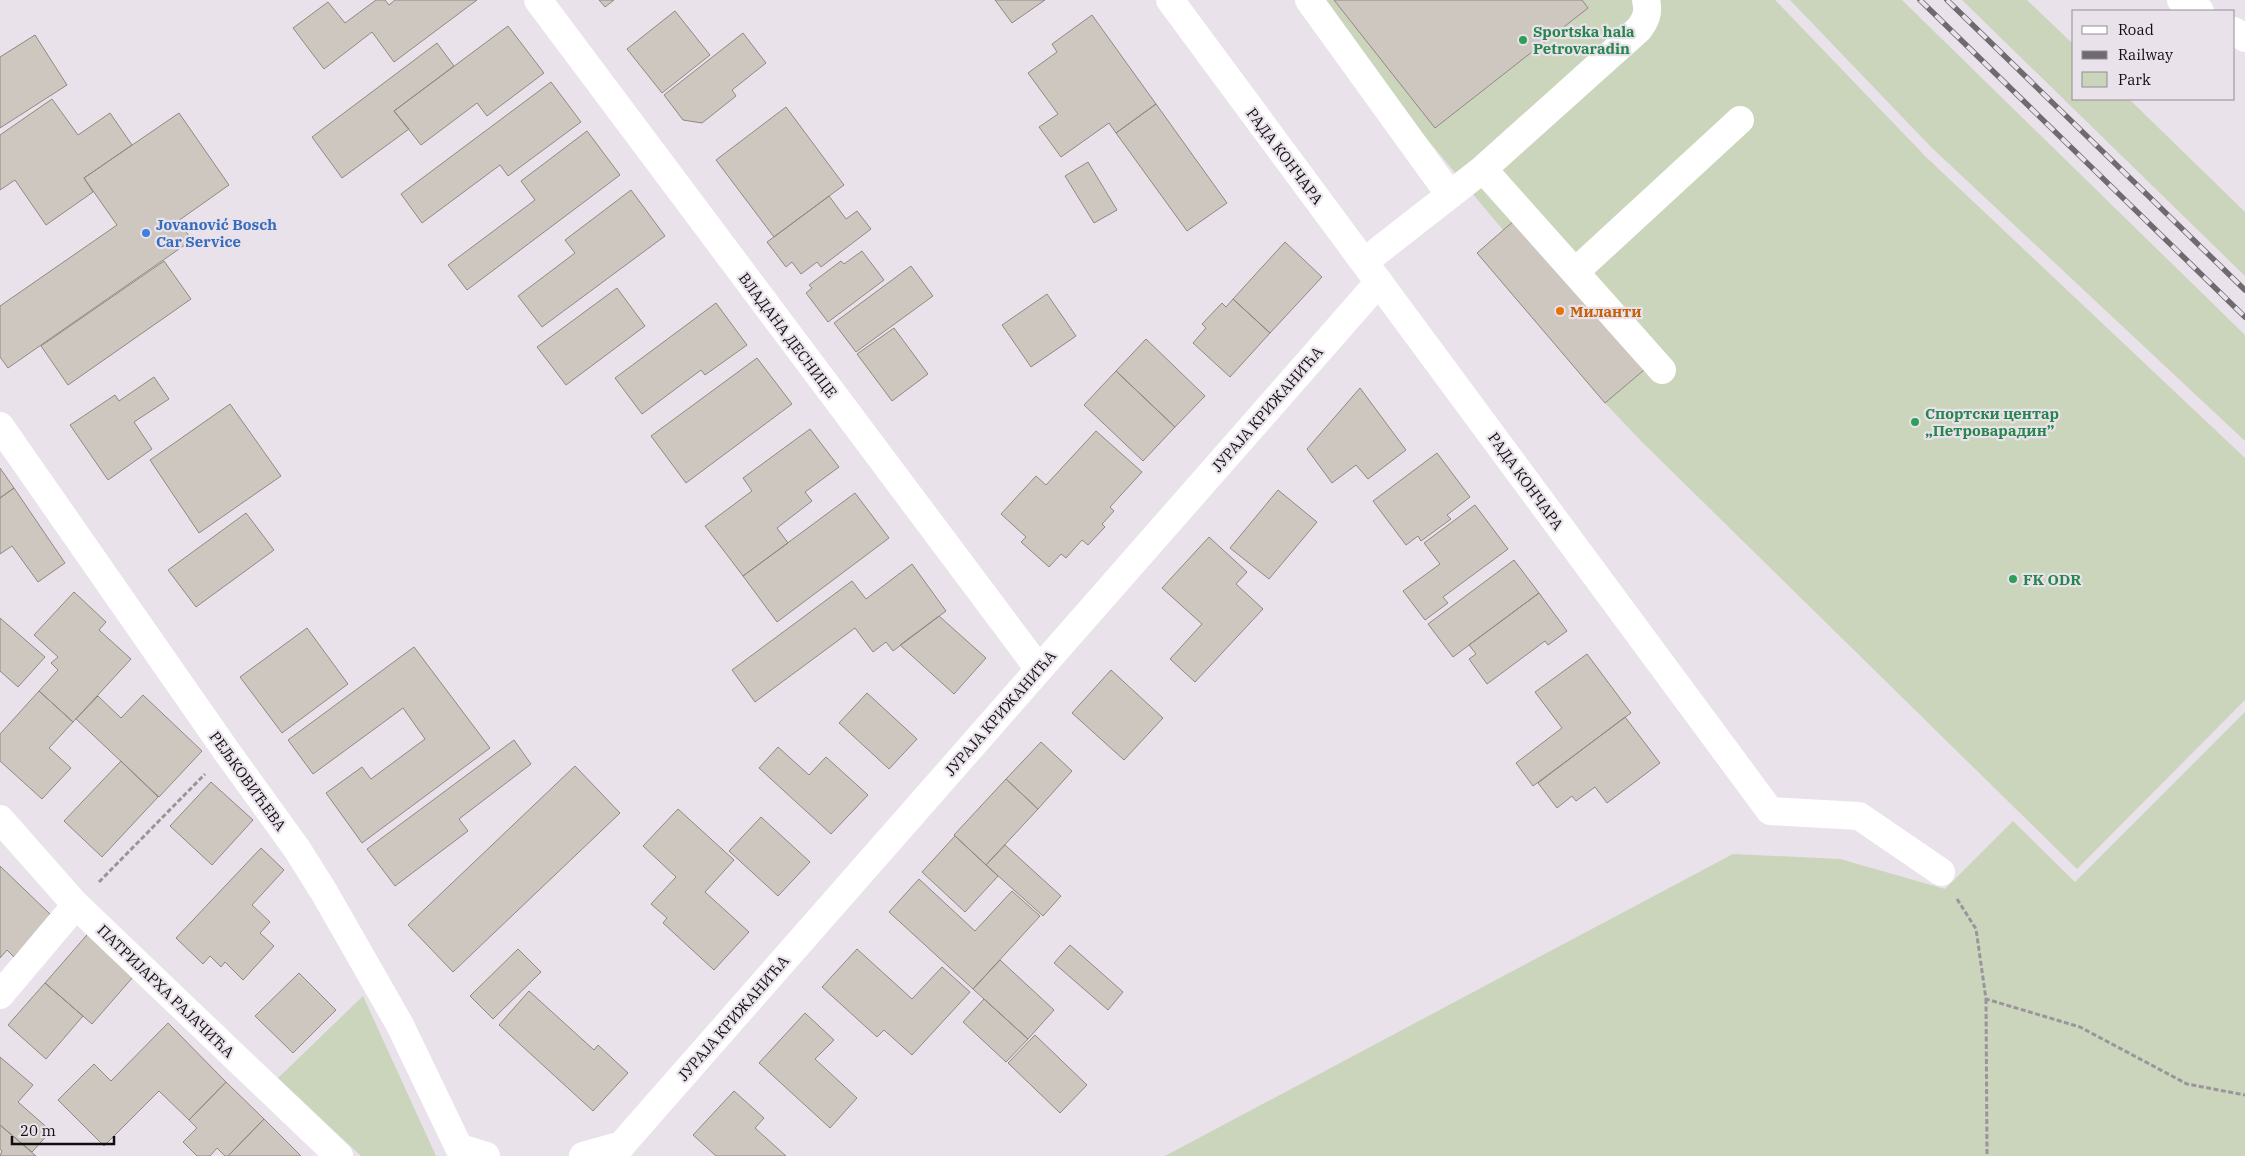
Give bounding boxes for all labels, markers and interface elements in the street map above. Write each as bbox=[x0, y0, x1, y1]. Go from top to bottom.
legend bbox=[2072, 10, 2235, 100]
text: Road bbox=[2118, 20, 2154, 39]
place label: Sportska hala Petrovaradin bbox=[1533, 22, 1635, 58]
marker: Sportska hala Petrovaradin bbox=[1517, 34, 1529, 46]
text: Railway bbox=[2118, 45, 2173, 64]
text: Park bbox=[2118, 70, 2151, 89]
street label: РАДА КОНЧАРА bbox=[1243, 104, 1328, 209]
place label: Jovanović Bosch Car Service bbox=[156, 215, 277, 251]
marker: Jovanović Bosch Car Service bbox=[140, 227, 152, 239]
street label: ВЛАДАНА ДЕСНИЦЕ bbox=[735, 269, 841, 401]
place label: Миланти bbox=[1570, 302, 1641, 321]
marker: Миланти bbox=[1554, 305, 1566, 317]
street label: ЈУРАЈА КРИЖАНИЋА bbox=[1207, 342, 1327, 476]
place label: Спортски центар „Петроварадин” bbox=[1925, 404, 2059, 440]
marker: Спортски центар „Петроварадин” bbox=[1909, 416, 1921, 428]
street label: РАДА КОНЧАРА bbox=[1484, 429, 1568, 534]
place label: FK ODR bbox=[2023, 570, 2081, 589]
marker: FK ODR bbox=[2007, 573, 2019, 585]
street label: ЈУРАЈА КРИЖАНИЋА bbox=[940, 646, 1060, 780]
street label: РЕЉКОВИЋЕВА bbox=[205, 727, 291, 835]
street label: ПАТРИЈАРХА РАЈАЧИЋА bbox=[93, 921, 239, 1062]
street label: ЈУРАЈА КРИЖАНИЋА bbox=[673, 951, 793, 1085]
scale bar bbox=[12, 1114, 115, 1146]
text: 20 m bbox=[20, 1121, 56, 1140]

